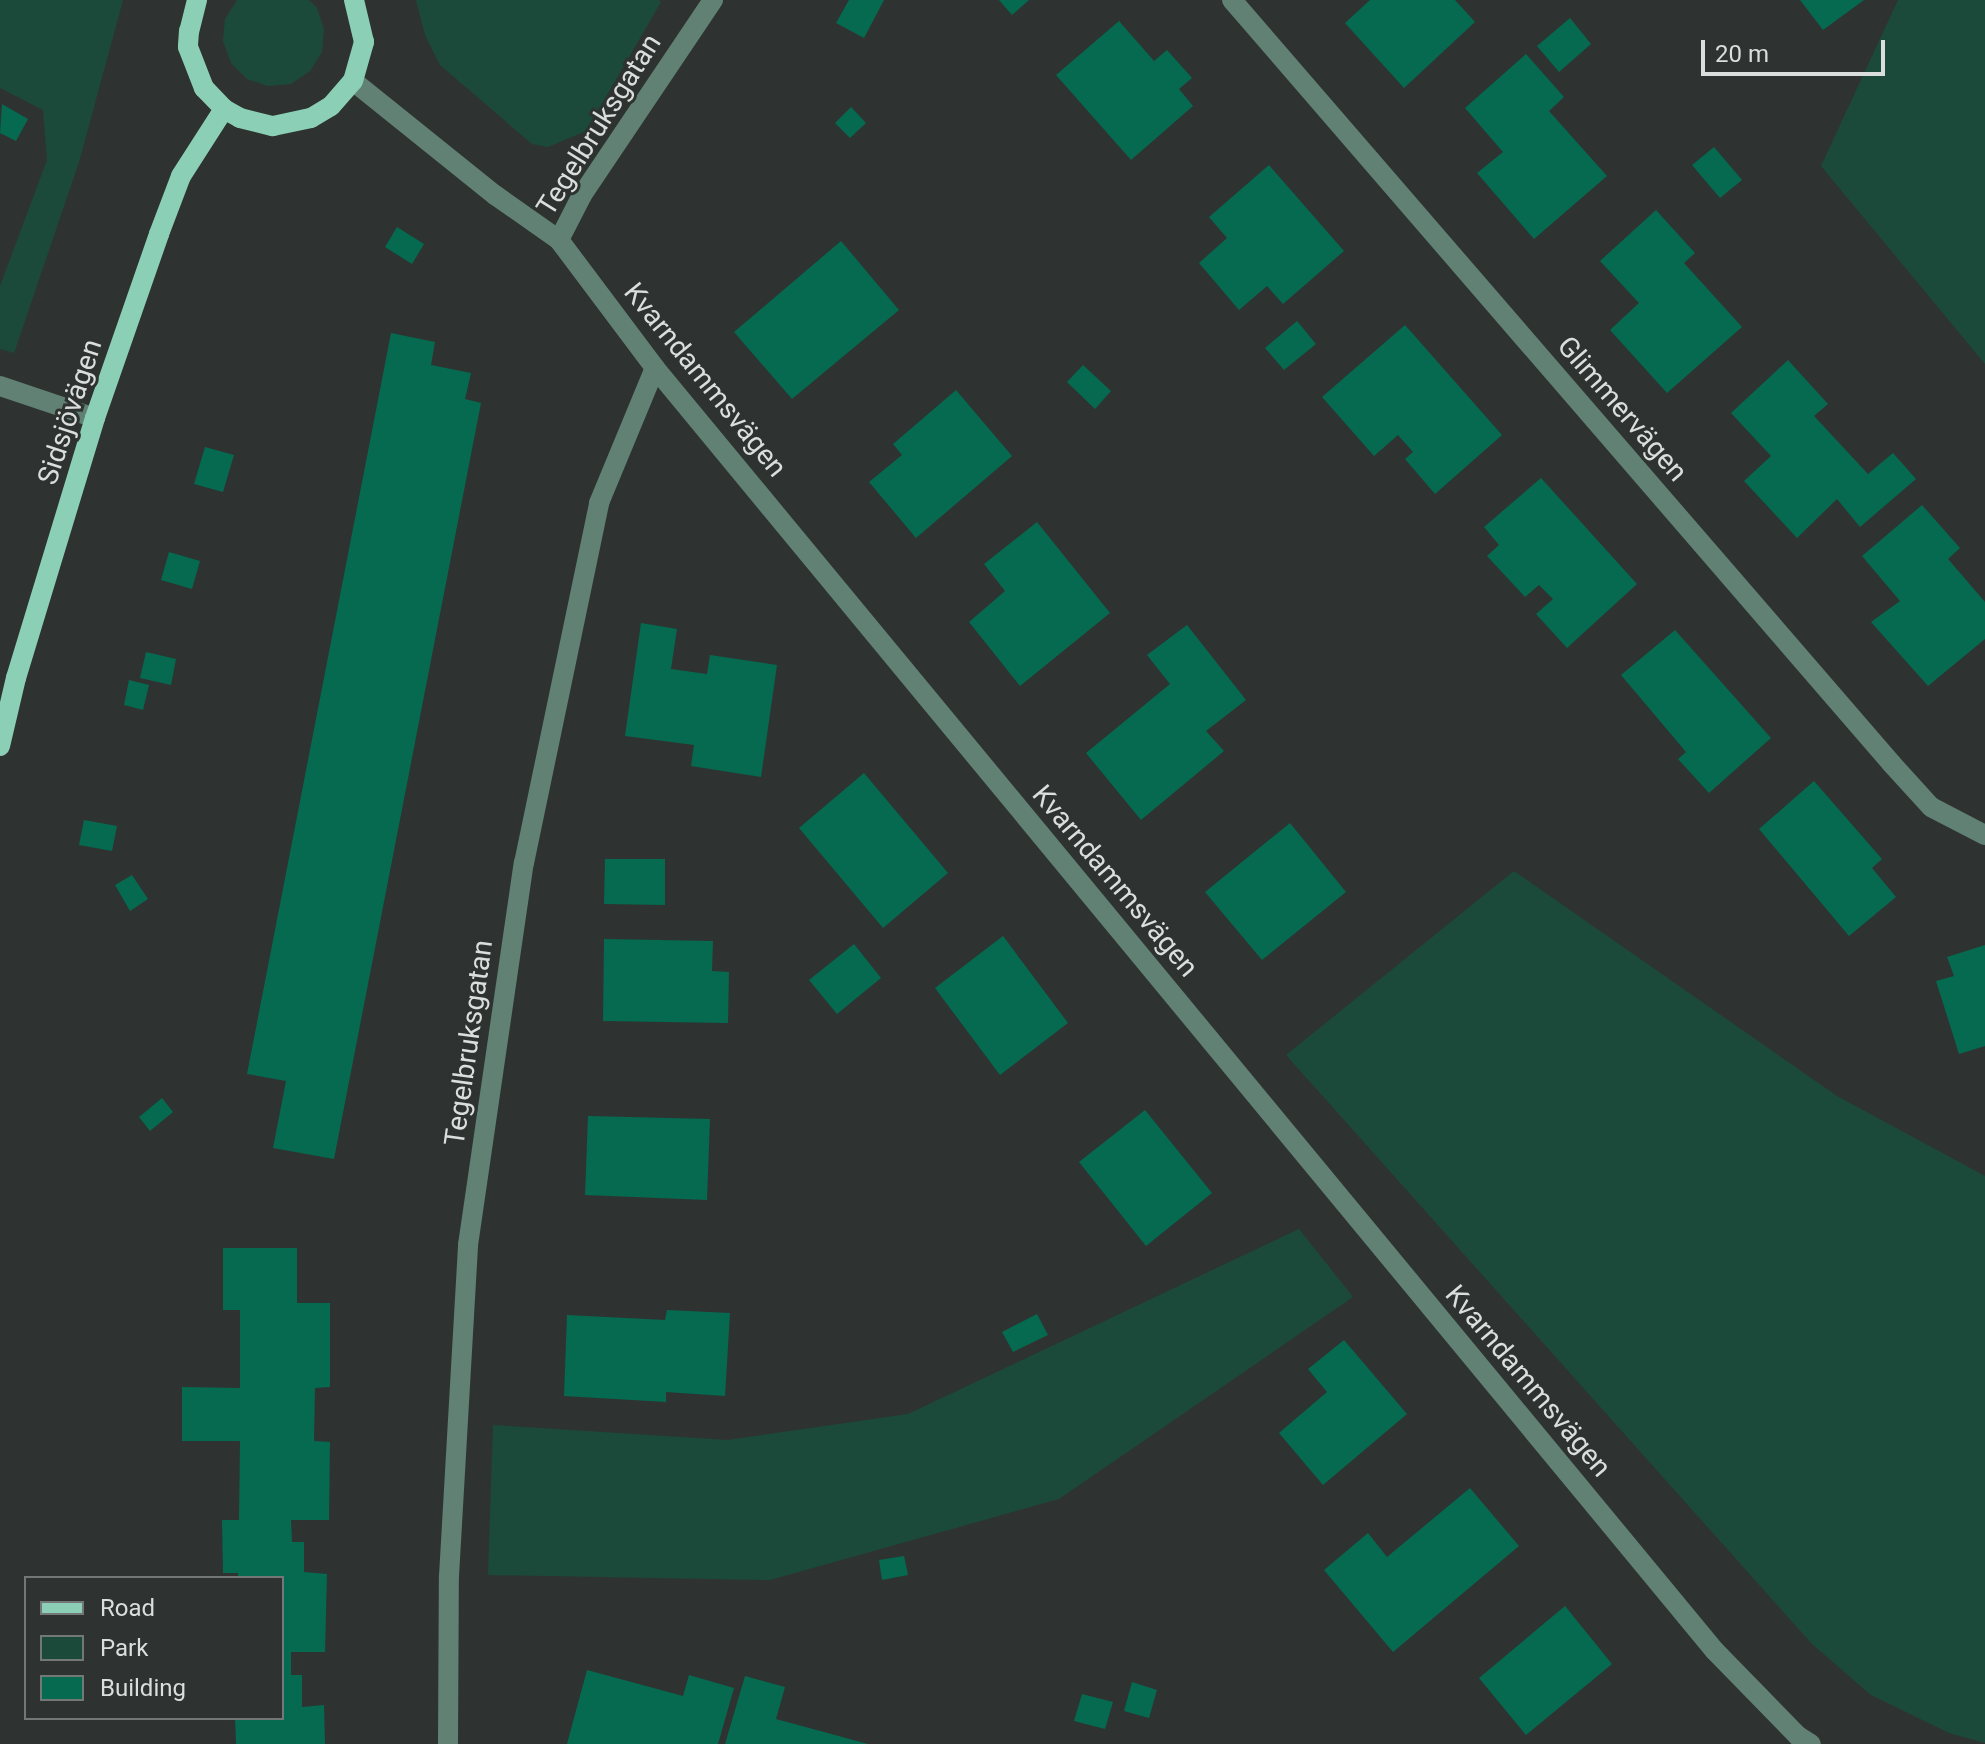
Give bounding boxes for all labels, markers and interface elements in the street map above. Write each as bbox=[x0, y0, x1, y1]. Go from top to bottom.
scale bar bbox=[1705, 24, 1889, 74]
street label: Tegelbruksgatan bbox=[530, 28, 668, 222]
text: 20 m bbox=[1715, 40, 1769, 68]
street label: Kvarndammsvägen bbox=[616, 276, 794, 484]
street label: Glimmervägen bbox=[1550, 330, 1694, 488]
street label: Sidsjövägen bbox=[31, 335, 109, 489]
street label: Kvarndammsvägen bbox=[1025, 778, 1205, 984]
street label: Tegelbruksgatan bbox=[438, 938, 500, 1148]
street label: Kvarndammsvägen bbox=[1438, 1278, 1618, 1484]
legend bbox=[24, 1576, 284, 1720]
text: Road bbox=[100, 1594, 155, 1622]
text: Park bbox=[100, 1634, 148, 1662]
text: Building bbox=[100, 1674, 186, 1702]

